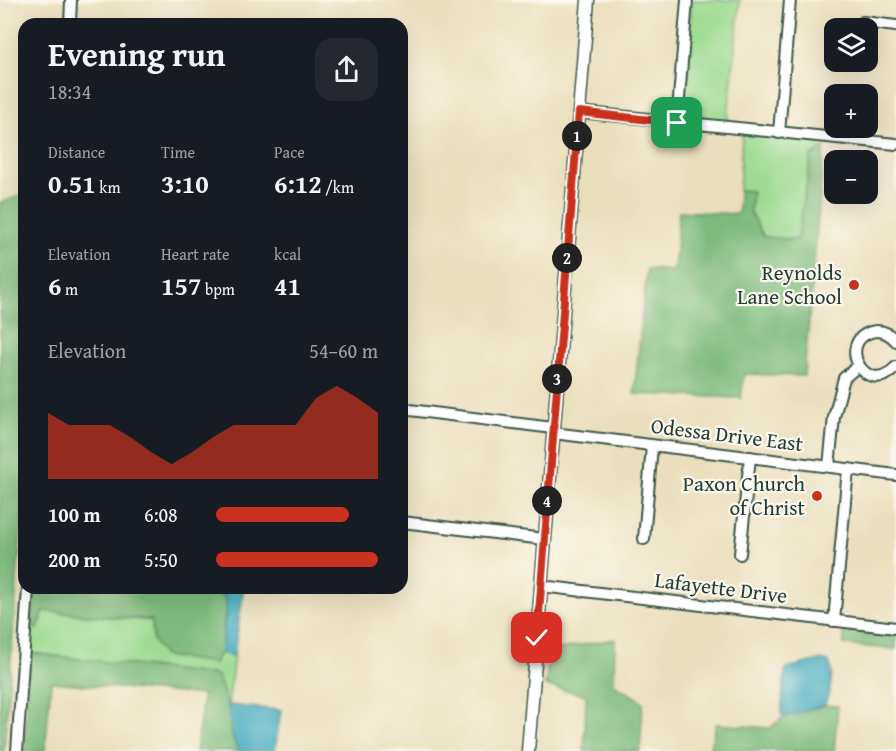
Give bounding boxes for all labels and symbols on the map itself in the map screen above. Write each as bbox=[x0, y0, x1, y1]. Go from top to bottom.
pin bbox=[651, 97, 702, 148]
pin: 1 bbox=[562, 121, 592, 151]
pin: 2 bbox=[552, 243, 582, 273]
place label: Reynolds Lane School bbox=[737, 257, 842, 312]
marker: Reynolds Lane School bbox=[847, 278, 861, 292]
pin: 3 bbox=[542, 364, 572, 394]
street label: Odessa Drive East bbox=[649, 410, 805, 459]
place label: Paxon Church of Christ bbox=[683, 468, 806, 523]
pin: 4 bbox=[532, 486, 562, 516]
marker: Paxon Church of Christ bbox=[810, 489, 824, 503]
street label: Lafayette Drive bbox=[653, 564, 789, 611]
pin bbox=[511, 612, 562, 663]

